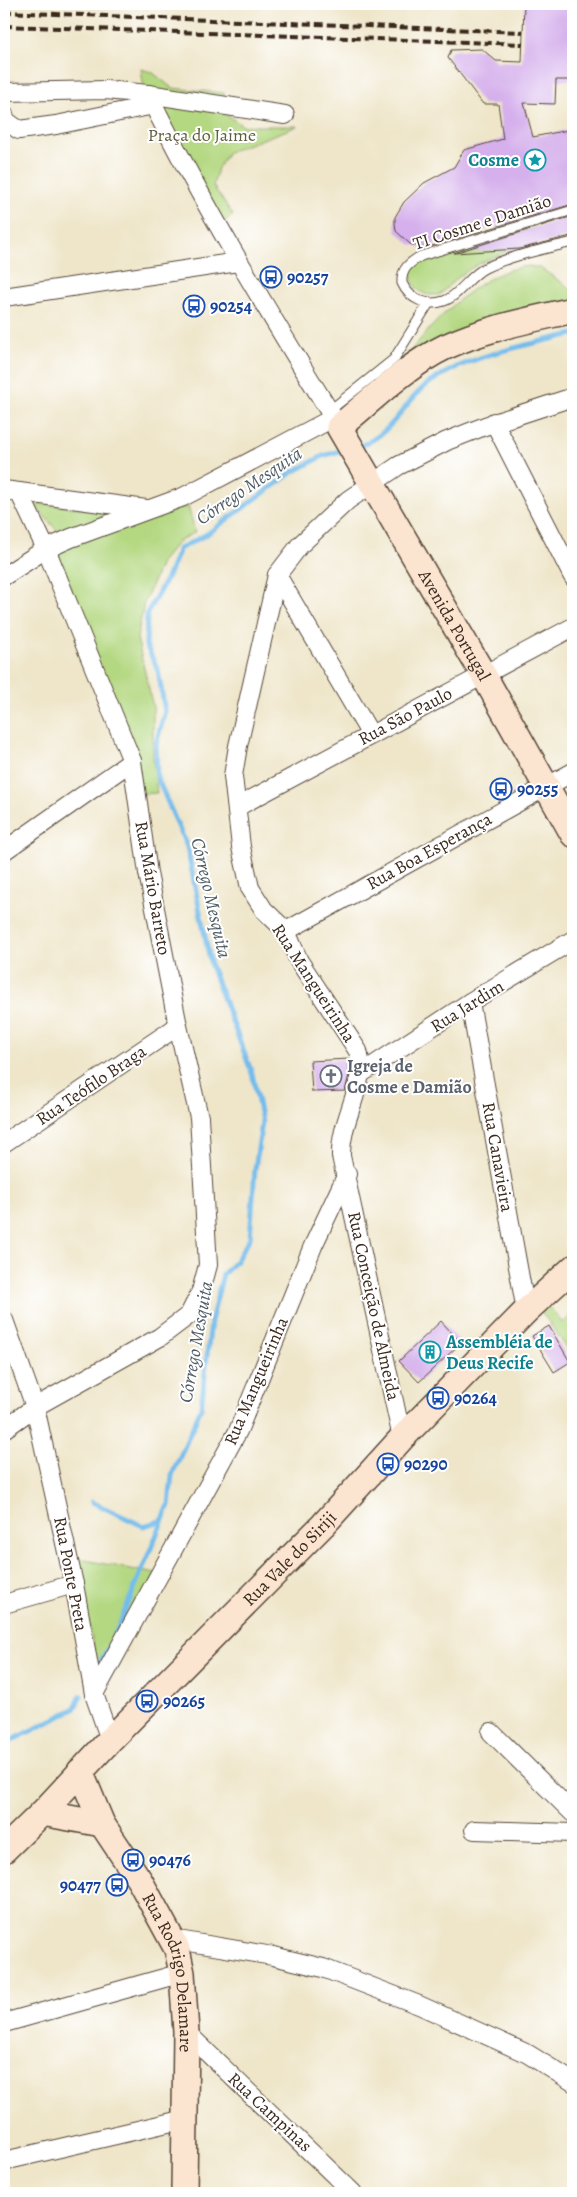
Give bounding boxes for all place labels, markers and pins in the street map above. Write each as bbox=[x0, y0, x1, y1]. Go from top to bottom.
place label: Cosme bbox=[468, 148, 519, 172]
place icon: Cosme bbox=[523, 148, 547, 172]
bus stop icon: 90257 bbox=[259, 265, 283, 289]
place label: 90257 bbox=[287, 265, 329, 289]
bus stop icon: 90254 bbox=[182, 294, 206, 318]
place label: 90254 bbox=[210, 294, 253, 318]
bus stop icon: 90255 bbox=[489, 777, 513, 801]
place label: 90255 bbox=[517, 777, 559, 801]
place label: Igreja de Cosme e Damião bbox=[347, 1054, 472, 1099]
church icon: Igreja de Cosme e Damião bbox=[319, 1064, 343, 1088]
place label: Assembléia de Deus Recife bbox=[445, 1330, 553, 1375]
building icon: Assembléia de Deus Recife bbox=[418, 1340, 442, 1364]
bus stop icon: 90264 bbox=[426, 1386, 450, 1410]
place label: 90264 bbox=[454, 1386, 497, 1410]
bus stop icon: 90290 bbox=[376, 1452, 400, 1476]
place label: 90290 bbox=[404, 1452, 447, 1476]
bus stop icon: 90265 bbox=[135, 1689, 159, 1713]
place label: 90265 bbox=[163, 1689, 205, 1713]
bus stop icon: 90476 bbox=[121, 1848, 145, 1872]
place label: 90476 bbox=[149, 1848, 191, 1872]
place label: 90477 bbox=[60, 1873, 101, 1897]
bus stop icon: 90477 bbox=[105, 1873, 129, 1897]

